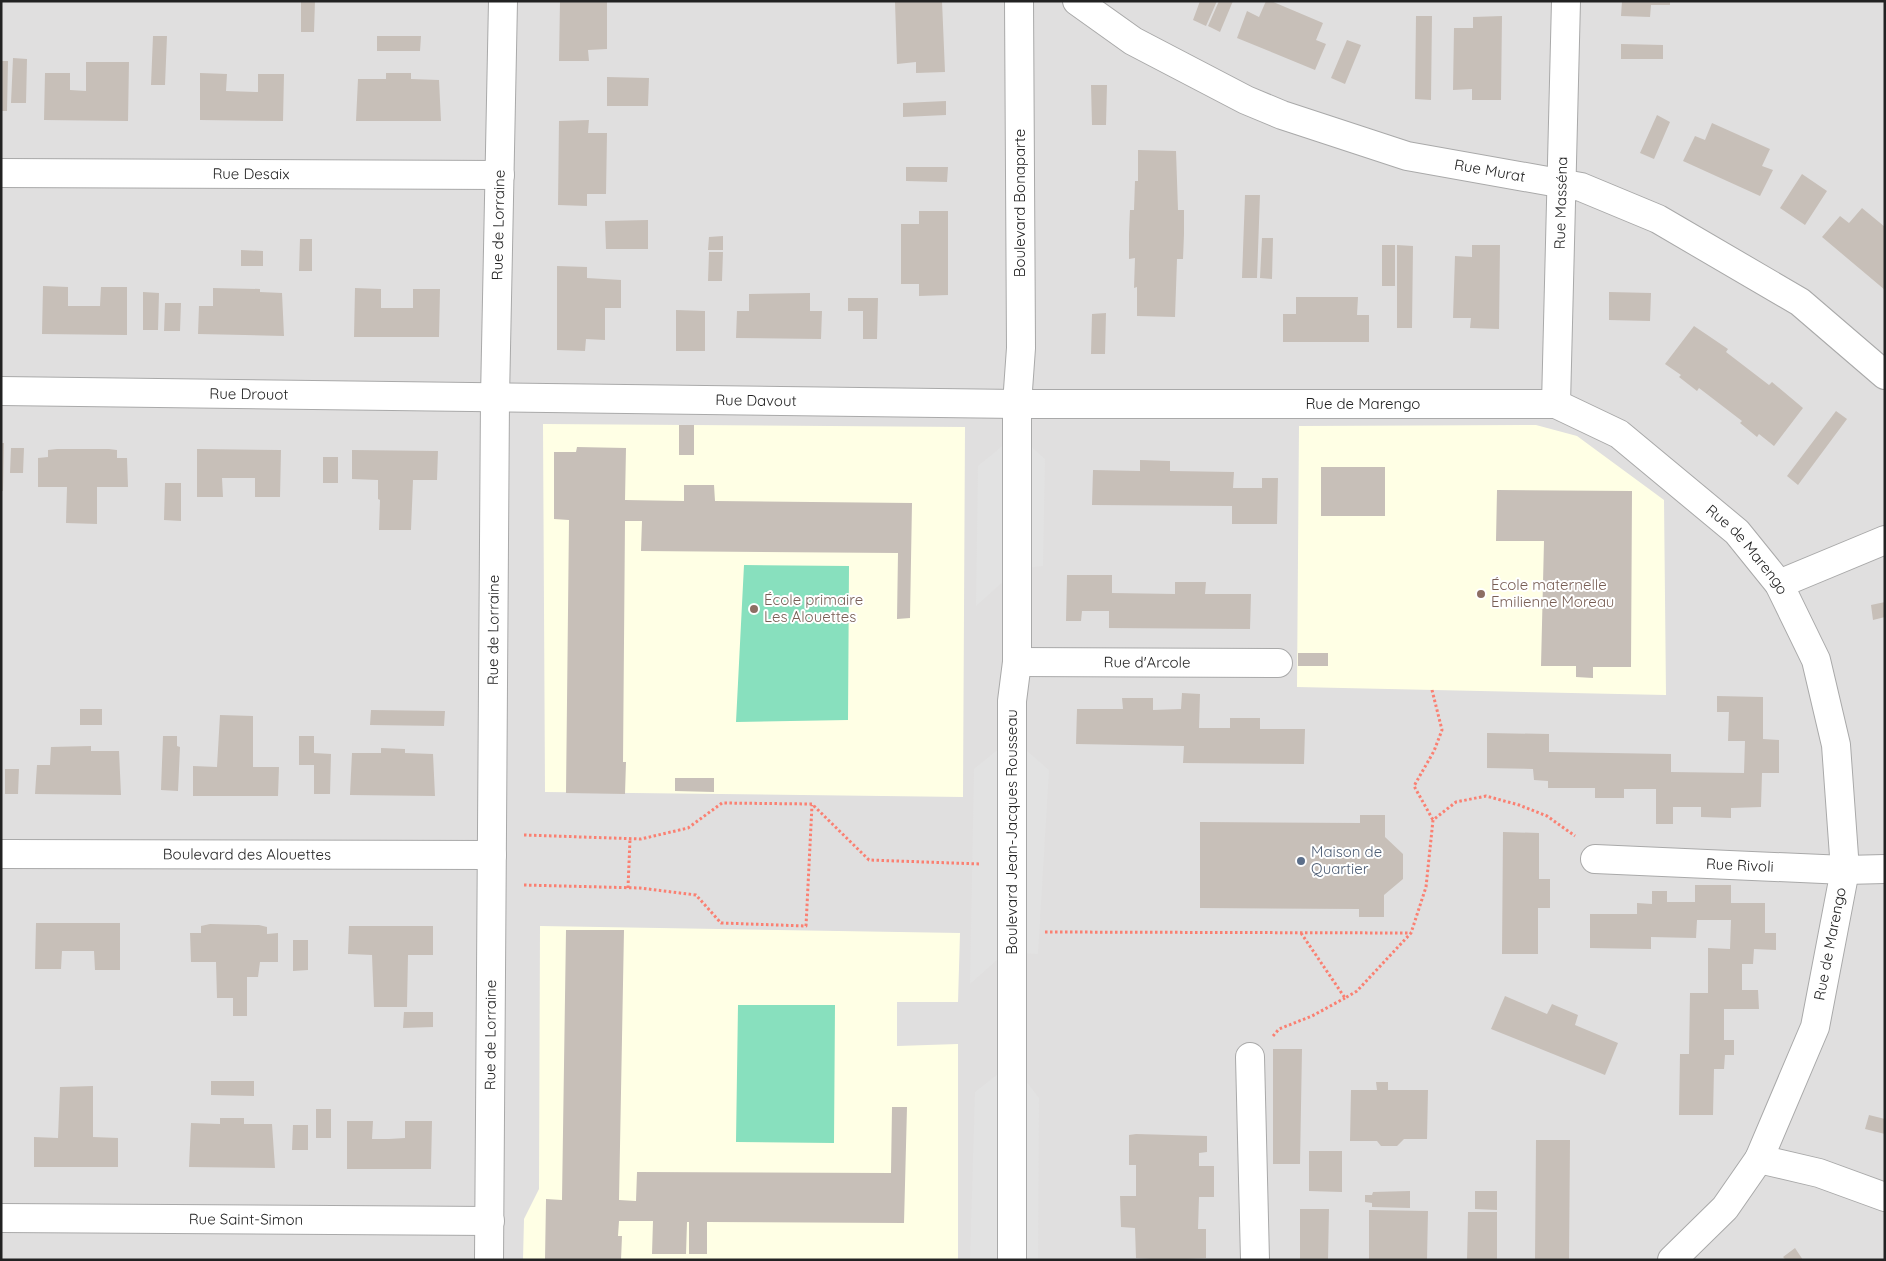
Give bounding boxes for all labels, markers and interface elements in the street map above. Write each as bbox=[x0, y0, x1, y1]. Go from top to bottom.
street label: Boulevard Bonaparte bbox=[1010, 129, 1029, 277]
street label: Rue Murat bbox=[1453, 155, 1527, 186]
street label: Rue Masséna bbox=[1550, 156, 1571, 250]
street label: Rue Desaix bbox=[212, 164, 290, 183]
street label: Rue de Lorraine bbox=[487, 170, 509, 281]
street label: Rue Drouot bbox=[209, 384, 289, 404]
street label: Rue Davout bbox=[715, 390, 797, 410]
street label: Rue de Marengo bbox=[1305, 394, 1420, 413]
street label: Rue de Marengo bbox=[1702, 500, 1793, 597]
street label: Rue de Lorraine bbox=[483, 575, 503, 685]
place label: École maternelle Emilienne Moreau bbox=[1491, 575, 1614, 611]
marker: École maternelle Emilienne Moreau bbox=[1475, 588, 1487, 600]
place label: École primaire Les Alouettes bbox=[764, 590, 863, 626]
marker: École primaire Les Alouettes bbox=[748, 603, 760, 615]
street label: Rue d'Arcole bbox=[1104, 652, 1190, 672]
street label: Boulevard Jean-Jacques Rousseau bbox=[1002, 709, 1021, 955]
place label: Maison de Quartier bbox=[1311, 842, 1382, 878]
street label: Boulevard des Alouettes bbox=[163, 844, 331, 864]
street label: Rue Rivoli bbox=[1706, 854, 1774, 876]
marker: Maison de Quartier bbox=[1295, 855, 1307, 867]
street label: Rue de Marengo bbox=[1809, 886, 1850, 1002]
street label: Rue de Lorraine bbox=[480, 980, 500, 1090]
street label: Rue Saint-Simon bbox=[189, 1209, 303, 1229]

